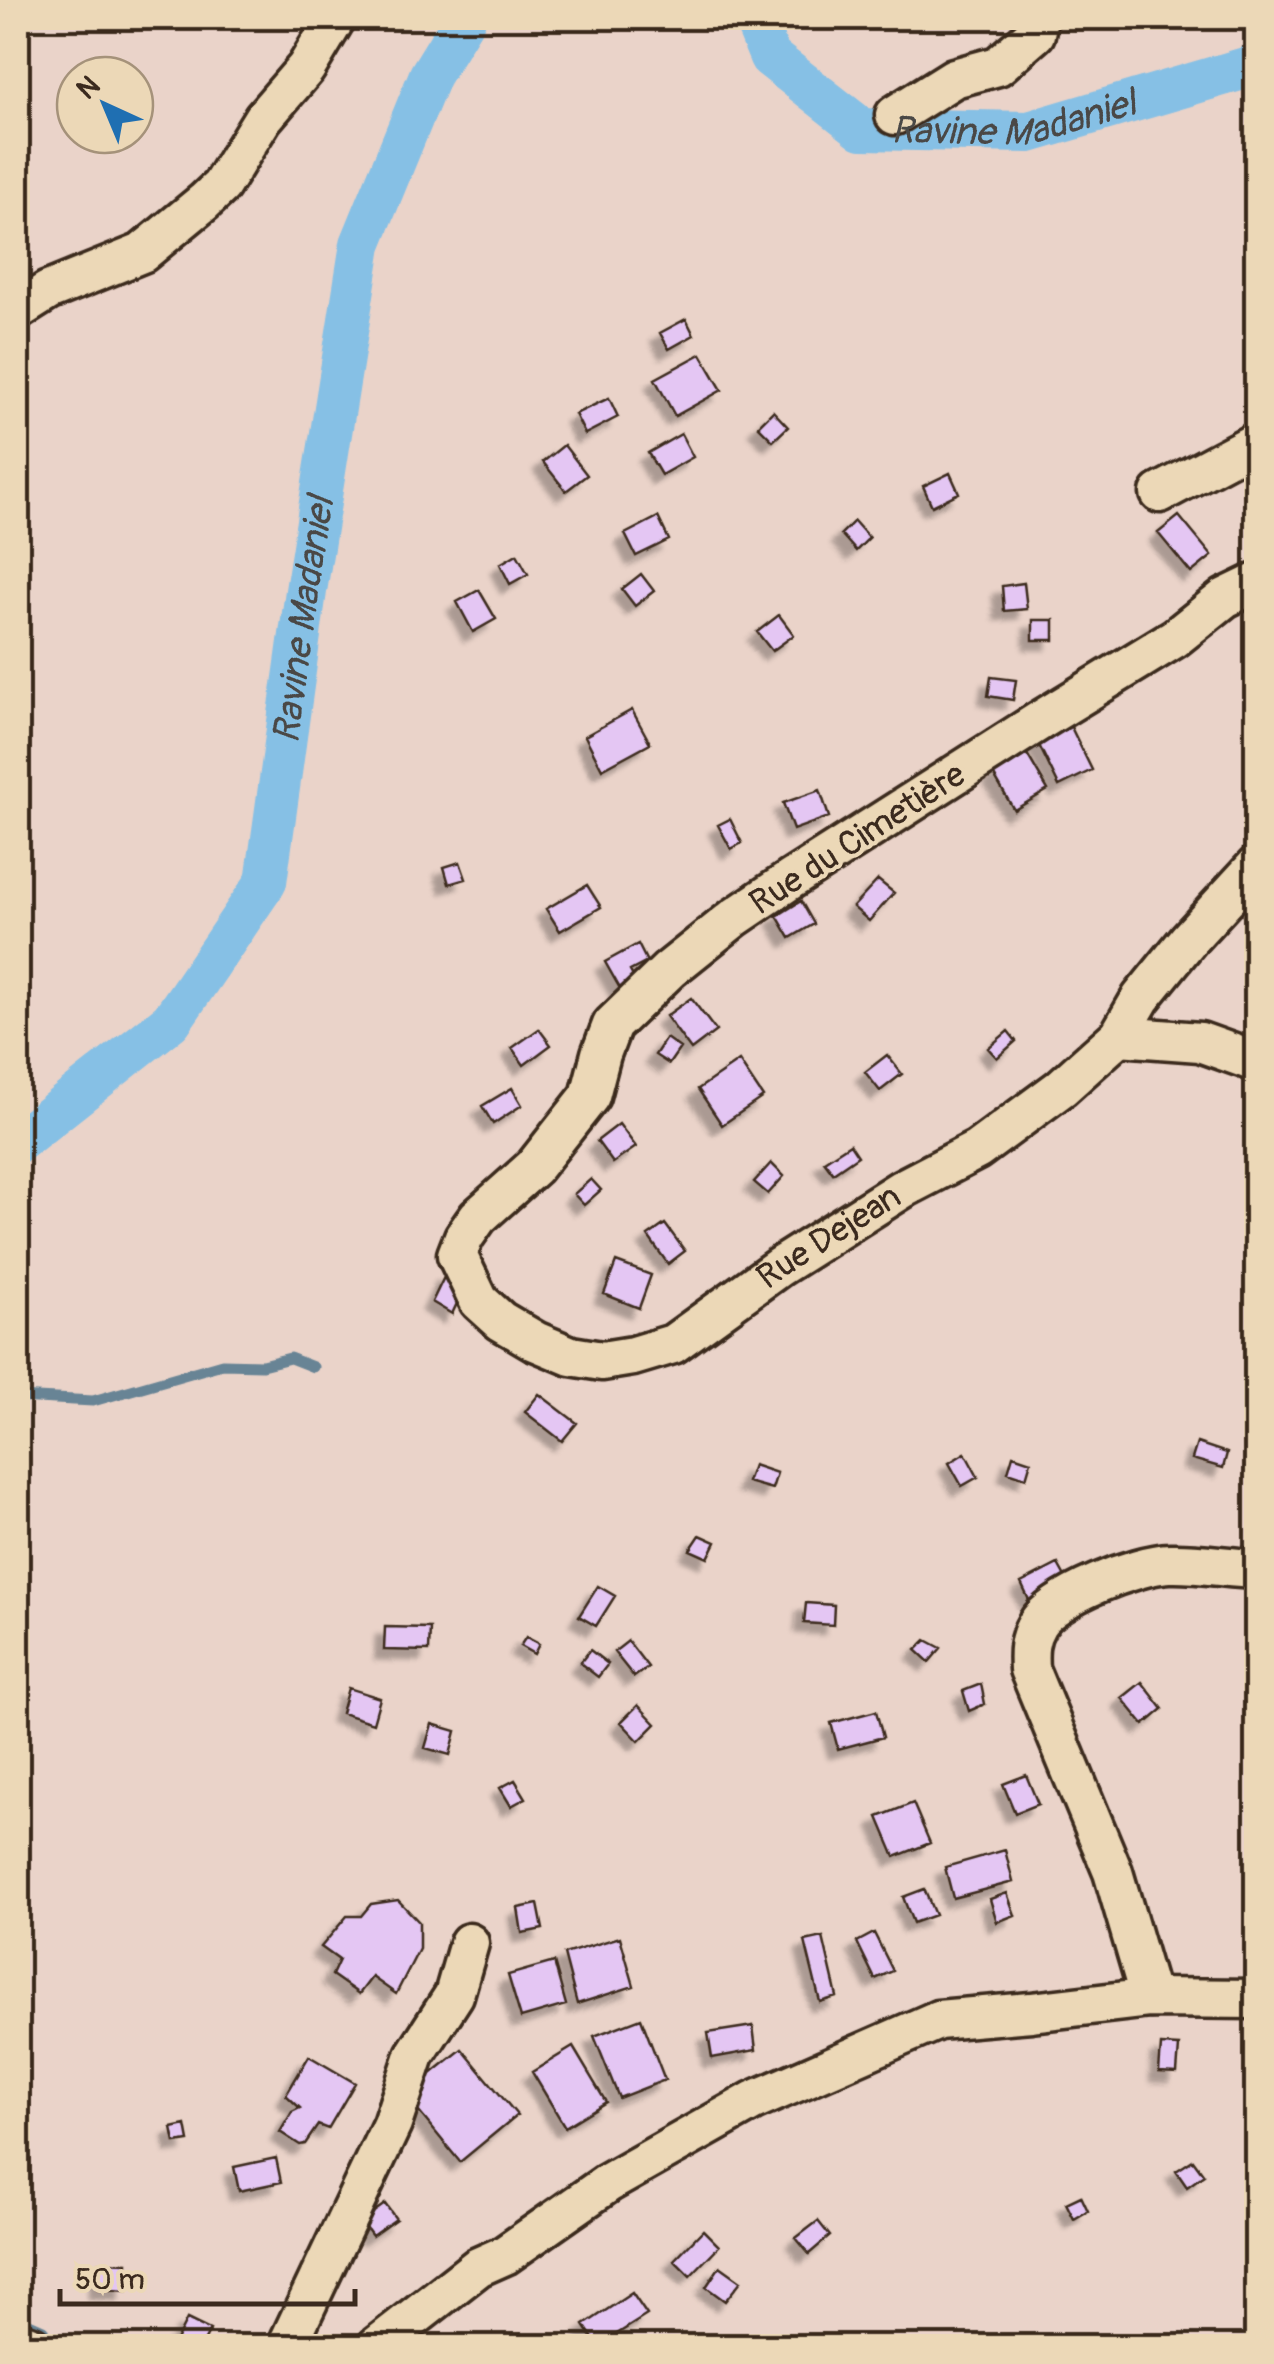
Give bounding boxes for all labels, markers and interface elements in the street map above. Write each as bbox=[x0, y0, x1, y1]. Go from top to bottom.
north arrow bbox=[55, 55, 155, 155]
text: N bbox=[70, 69, 108, 107]
water label: Ravine Madaniel bbox=[891, 78, 1145, 157]
water label: Ravine Madaniel bbox=[262, 490, 346, 746]
street label: Rue du Cimetière bbox=[741, 753, 974, 925]
street label: Rue Dejean bbox=[748, 1175, 909, 1299]
scale bar bbox=[60, 2244, 355, 2306]
text: 50 m bbox=[75, 2261, 145, 2298]

